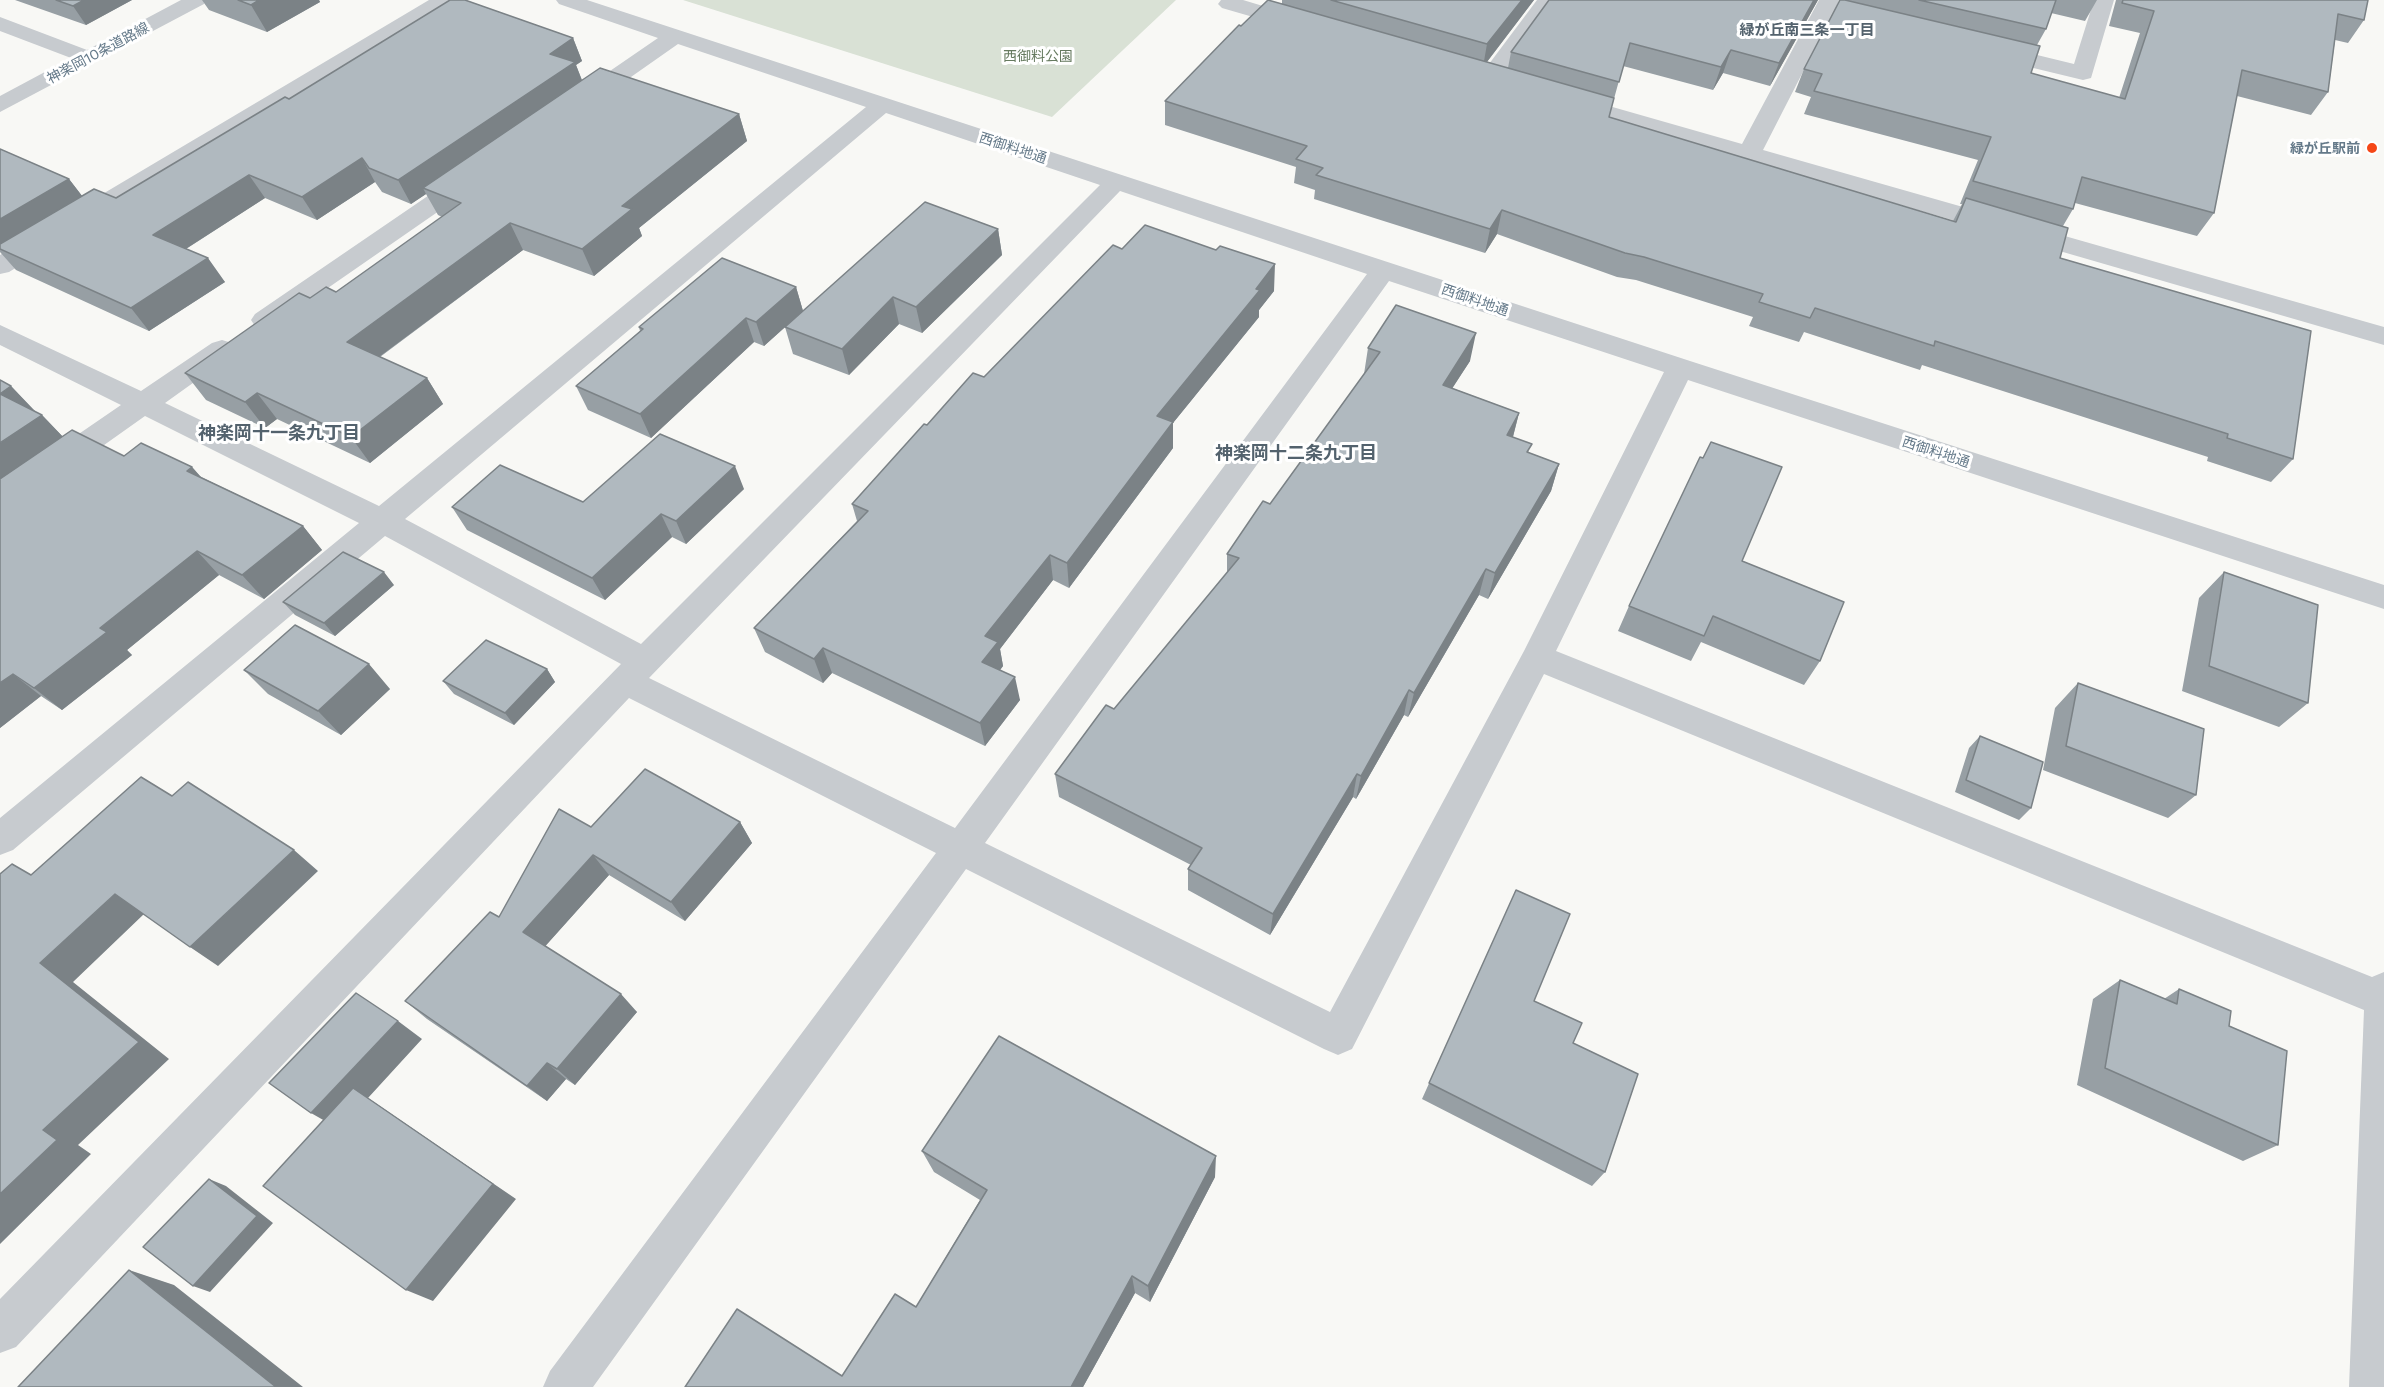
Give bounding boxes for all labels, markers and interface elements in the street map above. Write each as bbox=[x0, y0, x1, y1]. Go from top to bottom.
street label: 神楽岡10条道路線 bbox=[44, 19, 152, 87]
district label: 緑が丘南三条一丁目 bbox=[1740, 21, 1874, 39]
park label: 西御料公園 bbox=[1003, 48, 1073, 64]
street label: 西御料地通 bbox=[977, 129, 1049, 167]
place label: 緑が丘駅前 bbox=[2290, 140, 2360, 156]
marker: 緑が丘駅前 bbox=[2365, 141, 2379, 155]
street label: 西御料地通 bbox=[1439, 281, 1511, 319]
district label: 神楽岡十一条九丁目 bbox=[198, 422, 360, 444]
street label: 西御料地通 bbox=[1900, 433, 1972, 471]
district label: 神楽岡十二条九丁目 bbox=[1215, 442, 1377, 464]

